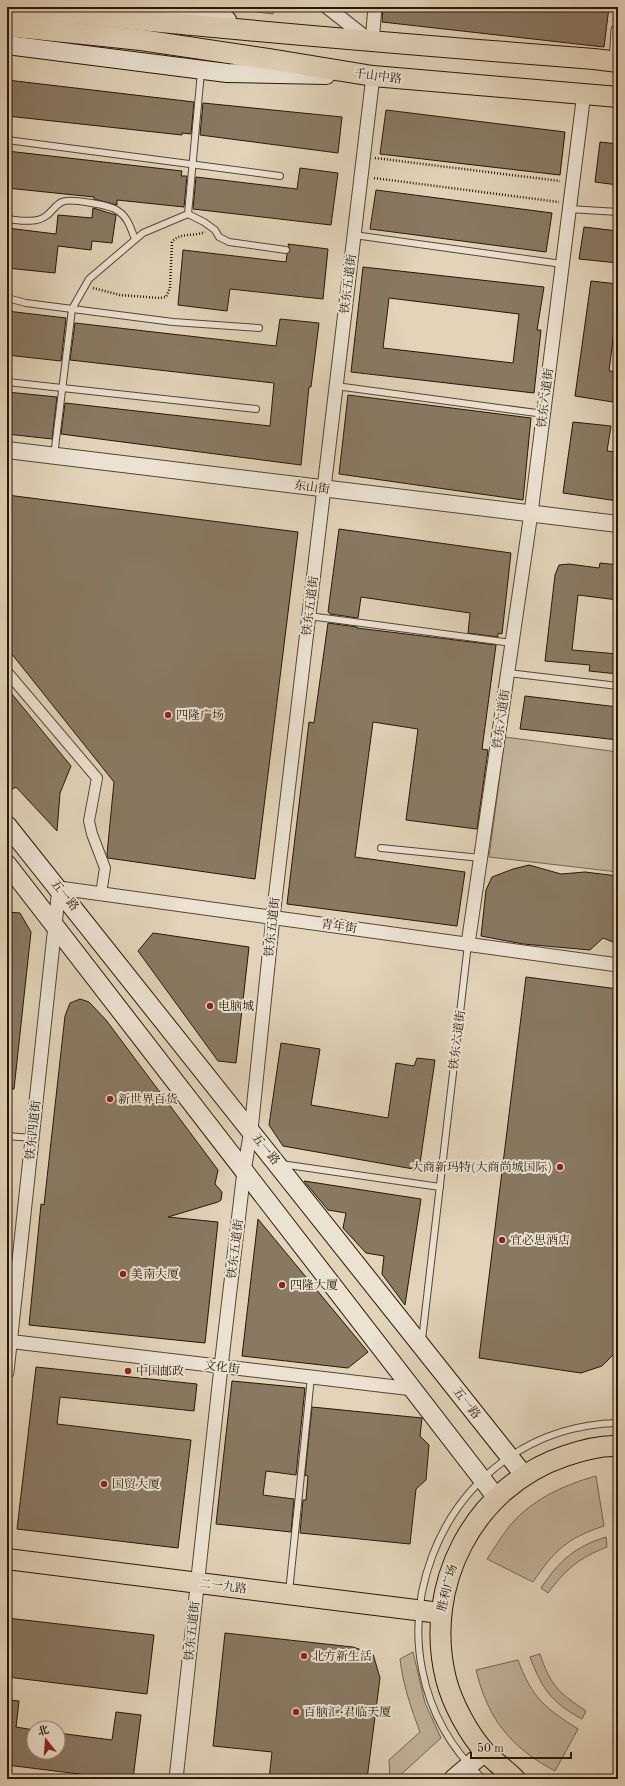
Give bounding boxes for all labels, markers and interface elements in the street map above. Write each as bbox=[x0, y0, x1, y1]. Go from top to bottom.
street label: 千山中路 bbox=[353, 66, 403, 86]
street label: 铁东五道街 bbox=[337, 252, 359, 315]
street label: 铁东六道街 bbox=[534, 366, 556, 429]
street label: 东山街 bbox=[293, 478, 332, 496]
street label: 铁东五道街 bbox=[299, 574, 321, 637]
street label: 铁东六道街 bbox=[490, 687, 512, 750]
place label: 四隆广场 bbox=[176, 708, 224, 722]
marker: 四隆广场 bbox=[163, 710, 173, 720]
street label: 五一路 bbox=[48, 877, 82, 913]
street label: 铁东五道街 bbox=[262, 895, 282, 958]
street label: 青年街 bbox=[320, 917, 359, 936]
place label: 电脑城 bbox=[218, 999, 254, 1013]
marker: 电脑城 bbox=[205, 1001, 215, 1011]
street label: 铁东六道街 bbox=[446, 1008, 468, 1071]
place label: 新世界百货 bbox=[118, 1092, 178, 1106]
marker: 新世界百货 bbox=[105, 1094, 115, 1104]
street label: 铁东四道街 bbox=[23, 1098, 43, 1161]
street label: 五一路 bbox=[249, 1131, 283, 1167]
place label: 大商新玛特(大商尚城国际) bbox=[411, 1160, 552, 1174]
marker: 大商新玛特(大商尚城国际) bbox=[555, 1162, 565, 1172]
street label: 铁东五道街 bbox=[224, 1217, 246, 1280]
place label: 宜必思酒店 bbox=[510, 1233, 570, 1247]
marker: 宜必思酒店 bbox=[497, 1235, 507, 1245]
place label: 美南大厦 bbox=[131, 1267, 179, 1281]
marker: 美南大厦 bbox=[118, 1269, 128, 1279]
place label: 四隆大厦 bbox=[290, 1278, 338, 1292]
marker: 四隆大厦 bbox=[277, 1280, 287, 1290]
street label: 文化街 bbox=[203, 1358, 242, 1376]
place label: 中国邮政 bbox=[136, 1364, 184, 1378]
marker: 中国邮政 bbox=[123, 1366, 133, 1376]
street label: 五一路 bbox=[450, 1385, 484, 1421]
place label: 国贸大厦 bbox=[112, 1477, 160, 1491]
marker: 国贸大厦 bbox=[99, 1479, 109, 1489]
street label: 胜利广场 bbox=[434, 1563, 460, 1613]
street label: 二一九路 bbox=[198, 1576, 248, 1596]
street label: 铁东五道街 bbox=[182, 1599, 202, 1662]
place label: 北方新生活 bbox=[312, 1649, 372, 1663]
marker: 北方新生活 bbox=[299, 1651, 309, 1661]
place label: 百脑汇·君临天厦 bbox=[304, 1705, 391, 1719]
marker: 百脑汇·君临天厦 bbox=[291, 1707, 301, 1717]
north arrow bbox=[26, 1720, 66, 1760]
text: 北 bbox=[36, 1724, 50, 1739]
scale bar bbox=[471, 1734, 571, 1760]
text: 50 m bbox=[477, 1742, 504, 1755]

